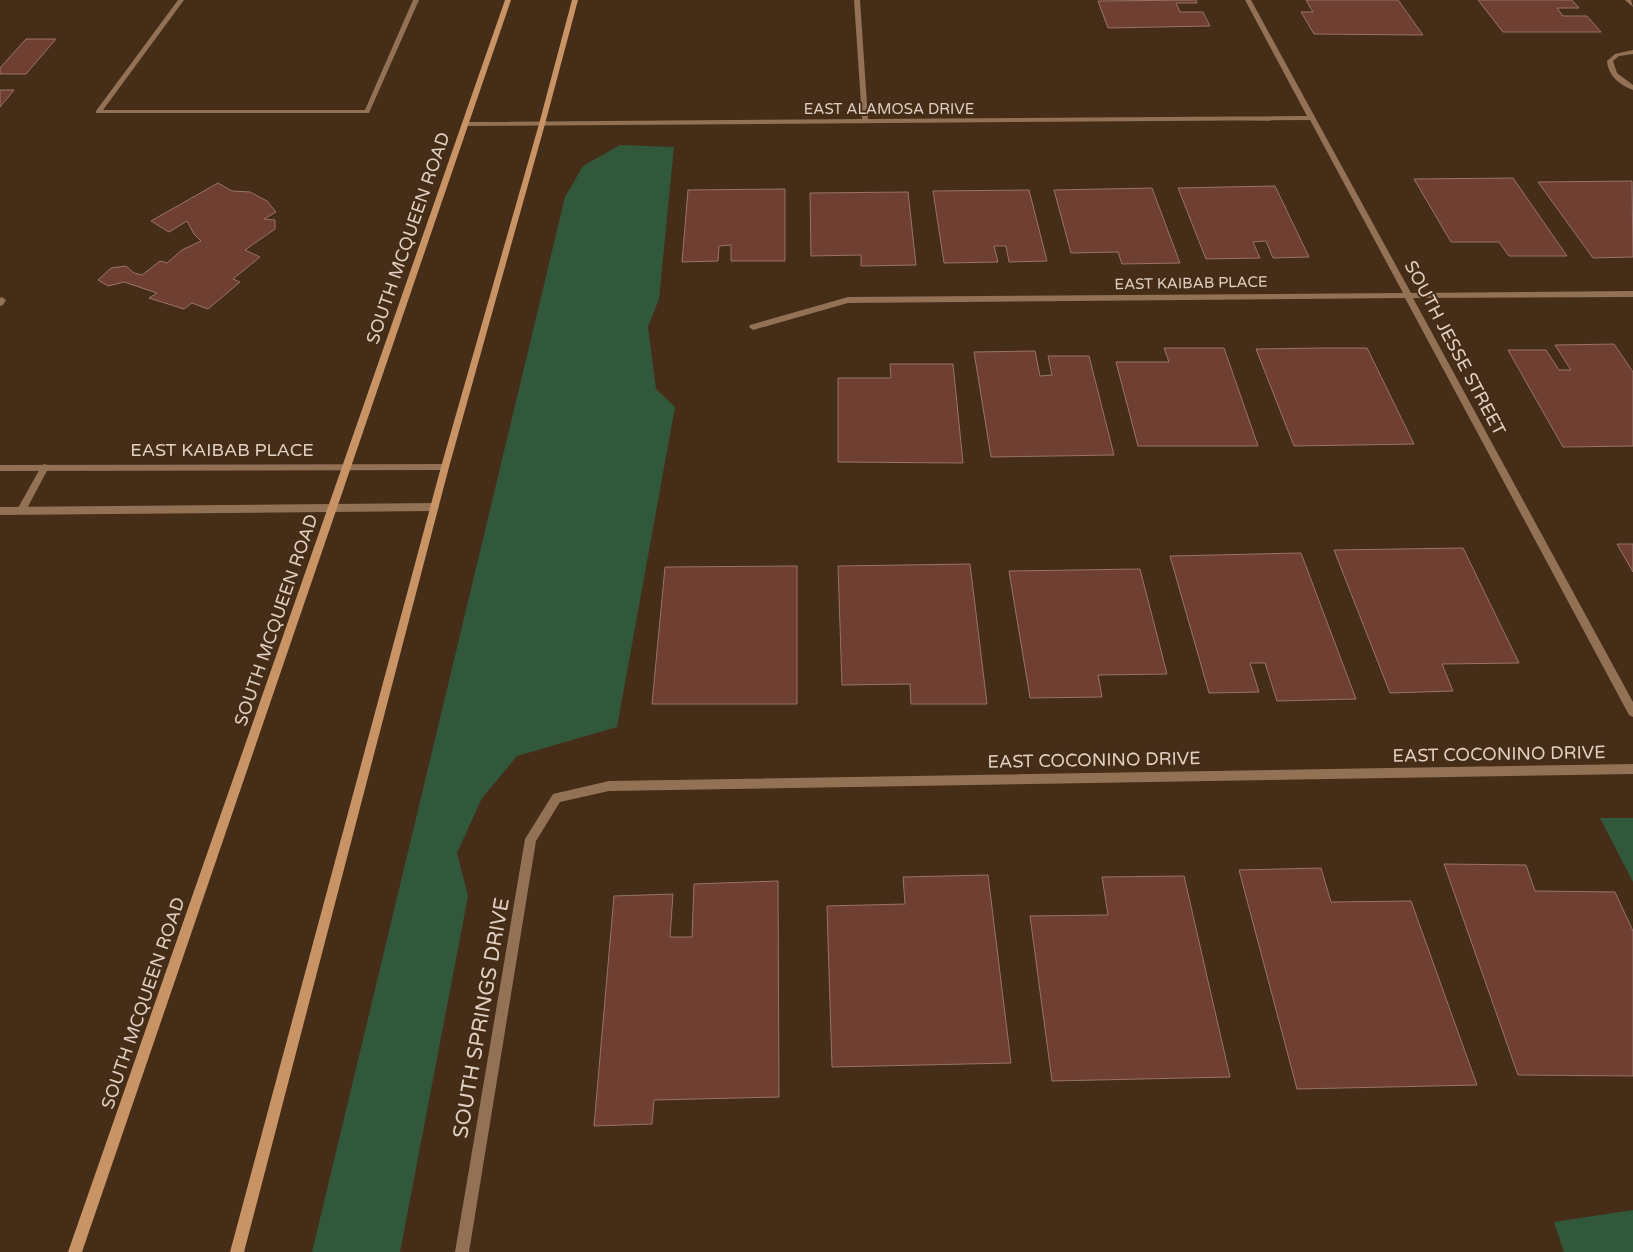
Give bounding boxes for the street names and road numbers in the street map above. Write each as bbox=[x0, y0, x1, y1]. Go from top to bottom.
street label: EAST ALAMOSA DRIVE bbox=[804, 100, 974, 118]
street label: SOUTH MCQUEEN ROAD bbox=[361, 129, 455, 347]
street label: SOUTH JESSE STREET bbox=[1400, 257, 1510, 439]
street label: EAST KAIBAB PLACE bbox=[1114, 273, 1268, 293]
street label: EAST KAIBAB PLACE bbox=[130, 439, 314, 461]
street label: SOUTH MCQUEEN ROAD bbox=[229, 511, 323, 729]
street label: EAST COCONINO DRIVE bbox=[1392, 741, 1606, 767]
street label: EAST COCONINO DRIVE bbox=[987, 747, 1201, 773]
street label: SOUTH MCQUEEN ROAD bbox=[96, 894, 190, 1112]
street label: SOUTH SPRINGS DRIVE bbox=[448, 896, 515, 1140]

